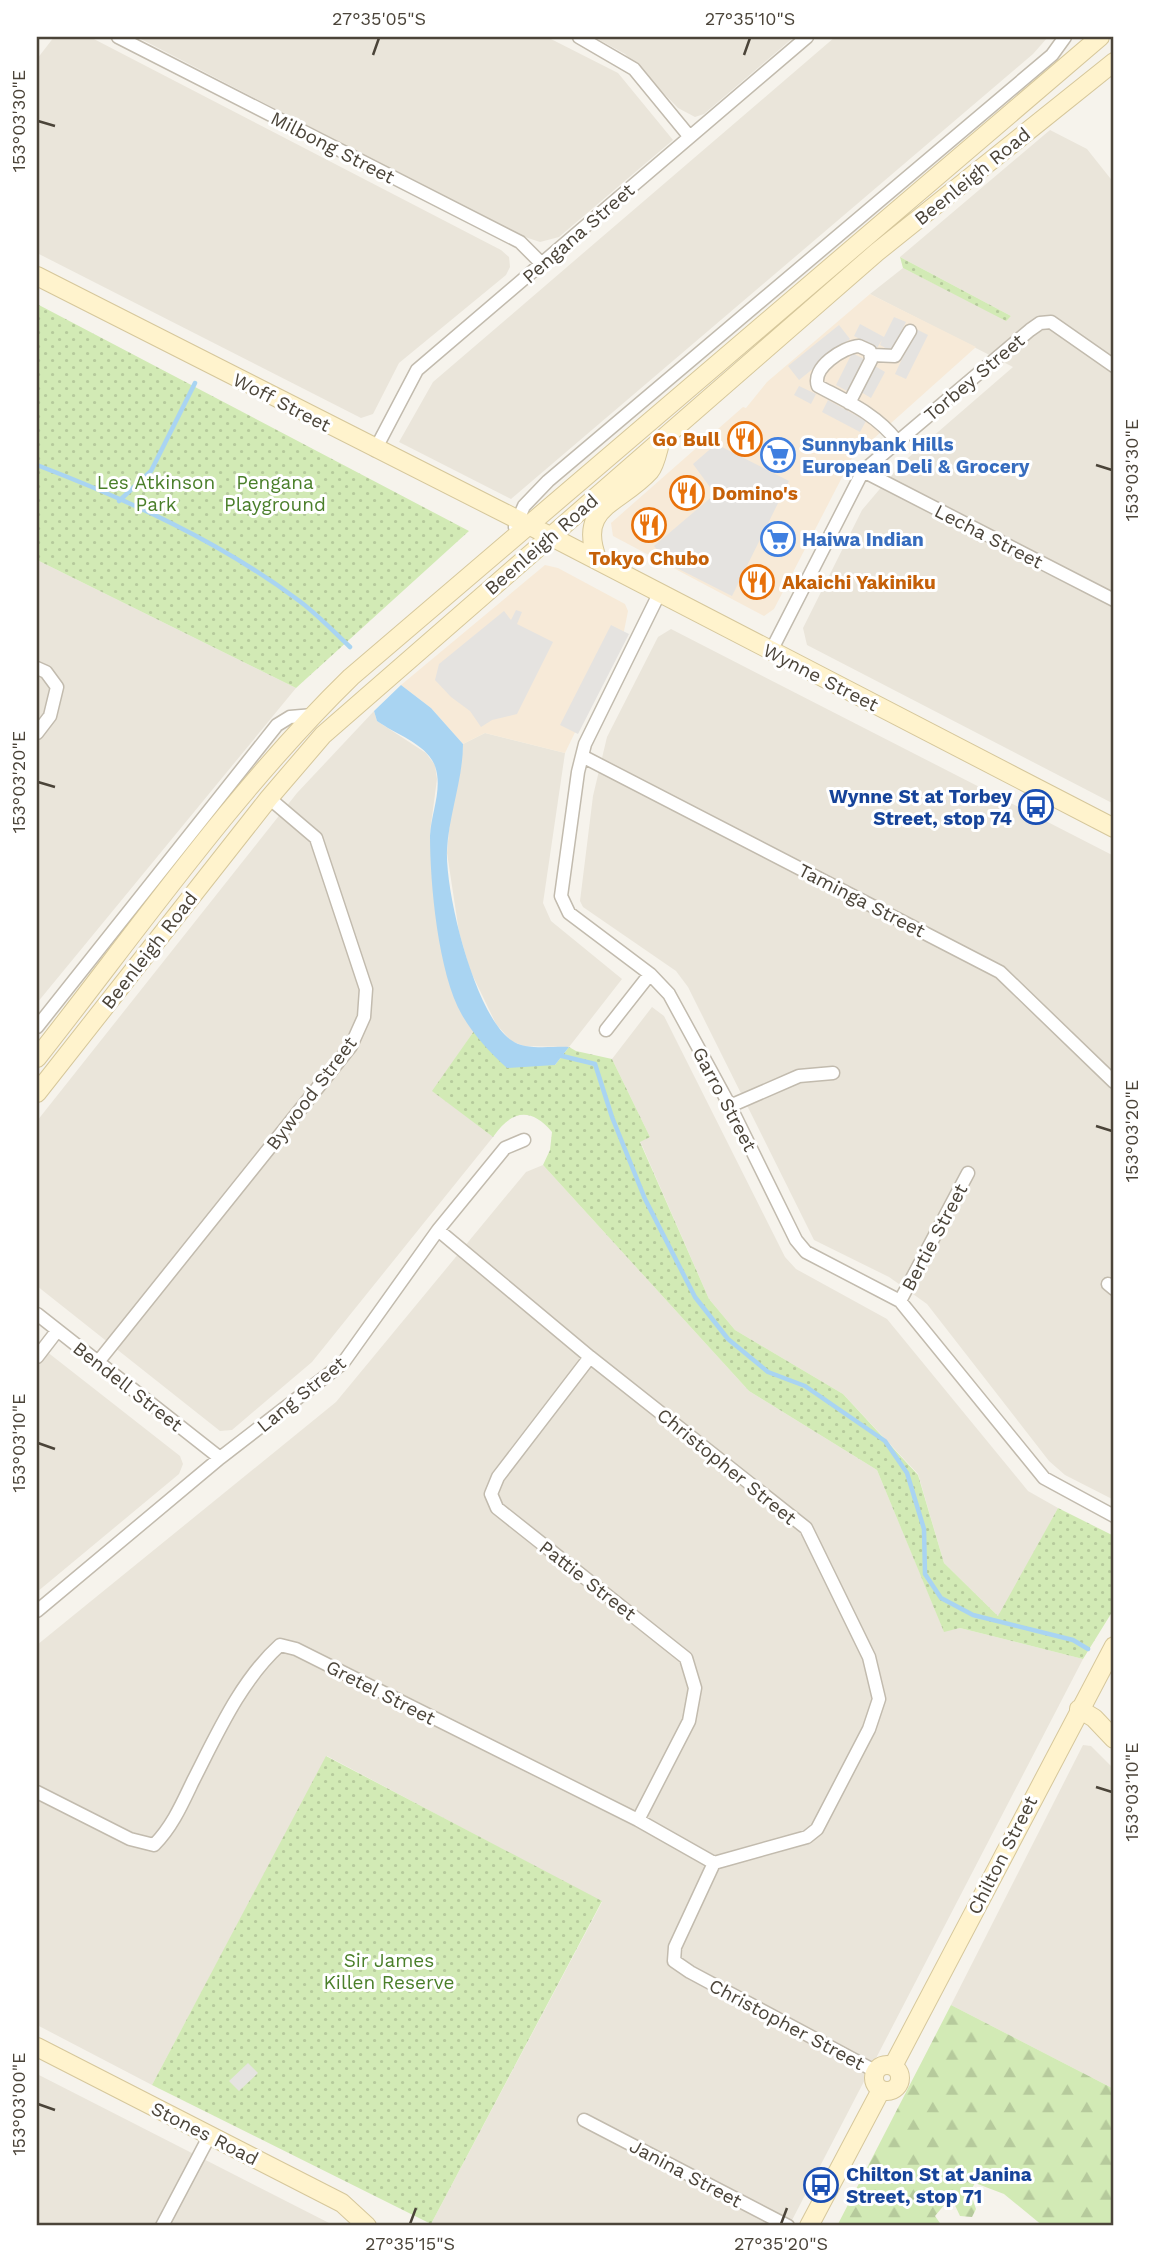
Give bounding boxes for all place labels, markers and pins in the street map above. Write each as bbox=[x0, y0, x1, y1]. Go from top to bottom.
restaurant icon: Go Bull bbox=[726, 420, 764, 458]
place label: Go Bull bbox=[652, 428, 721, 451]
place label: Sunnybank Hills European Deli & Grocery bbox=[802, 433, 1030, 478]
supermarket icon: Sunnybank Hills European Deli & Grocery bbox=[759, 436, 797, 474]
restaurant icon: Domino's bbox=[668, 474, 706, 512]
place label: Domino's bbox=[712, 482, 798, 505]
restaurant icon: Tokyo Chubo bbox=[630, 506, 668, 544]
supermarket icon: Haiwa Indian bbox=[759, 520, 797, 558]
place label: Haiwa Indian bbox=[802, 528, 924, 551]
place label: Tokyo Chubo bbox=[589, 547, 709, 570]
restaurant icon: Akaichi Yakiniku bbox=[738, 563, 776, 601]
place label: Akaichi Yakiniku bbox=[782, 571, 936, 594]
place label: Wynne St at Torbey Street, stop 74 bbox=[829, 785, 1012, 830]
bus stop icon: Wynne St at Torbey Street, stop 74 bbox=[1017, 788, 1055, 826]
place label: Chilton St at Janina Street, stop 71 bbox=[846, 2163, 1032, 2208]
bus stop icon: Chilton St at Janina Street, stop 71 bbox=[802, 2166, 840, 2204]

